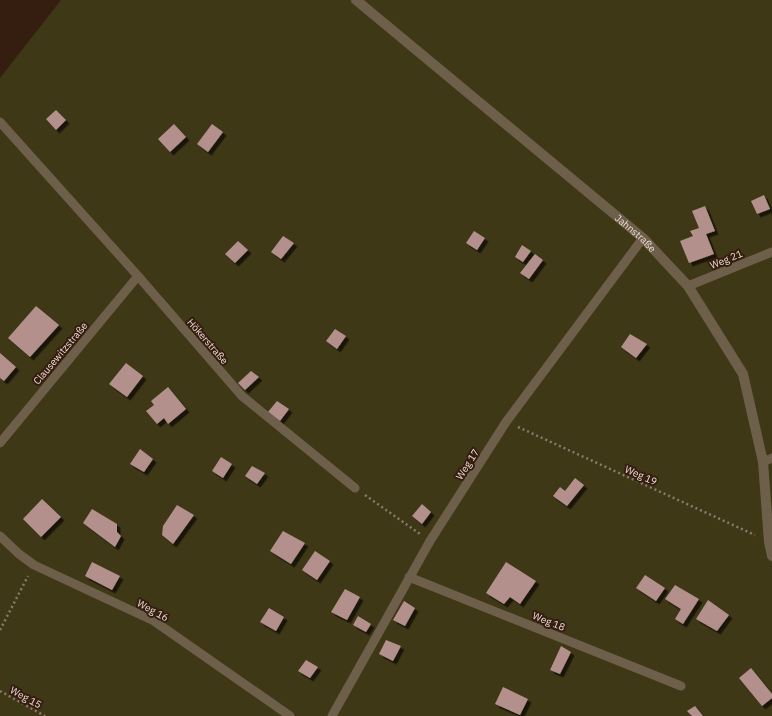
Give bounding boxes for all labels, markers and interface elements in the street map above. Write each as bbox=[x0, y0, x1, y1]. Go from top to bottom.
street label: Jahnstraße bbox=[612, 211, 659, 255]
street label: Weg 21 bbox=[708, 247, 744, 272]
street label: Hökerstraße bbox=[184, 316, 231, 367]
street label: Clausewitzstraße bbox=[30, 319, 91, 387]
street label: Weg 17 bbox=[453, 447, 482, 482]
street label: Weg 19 bbox=[623, 463, 659, 488]
street label: Weg 16 bbox=[135, 597, 171, 624]
street label: Weg 18 bbox=[531, 609, 567, 634]
street label: Weg 15 bbox=[8, 684, 44, 711]

